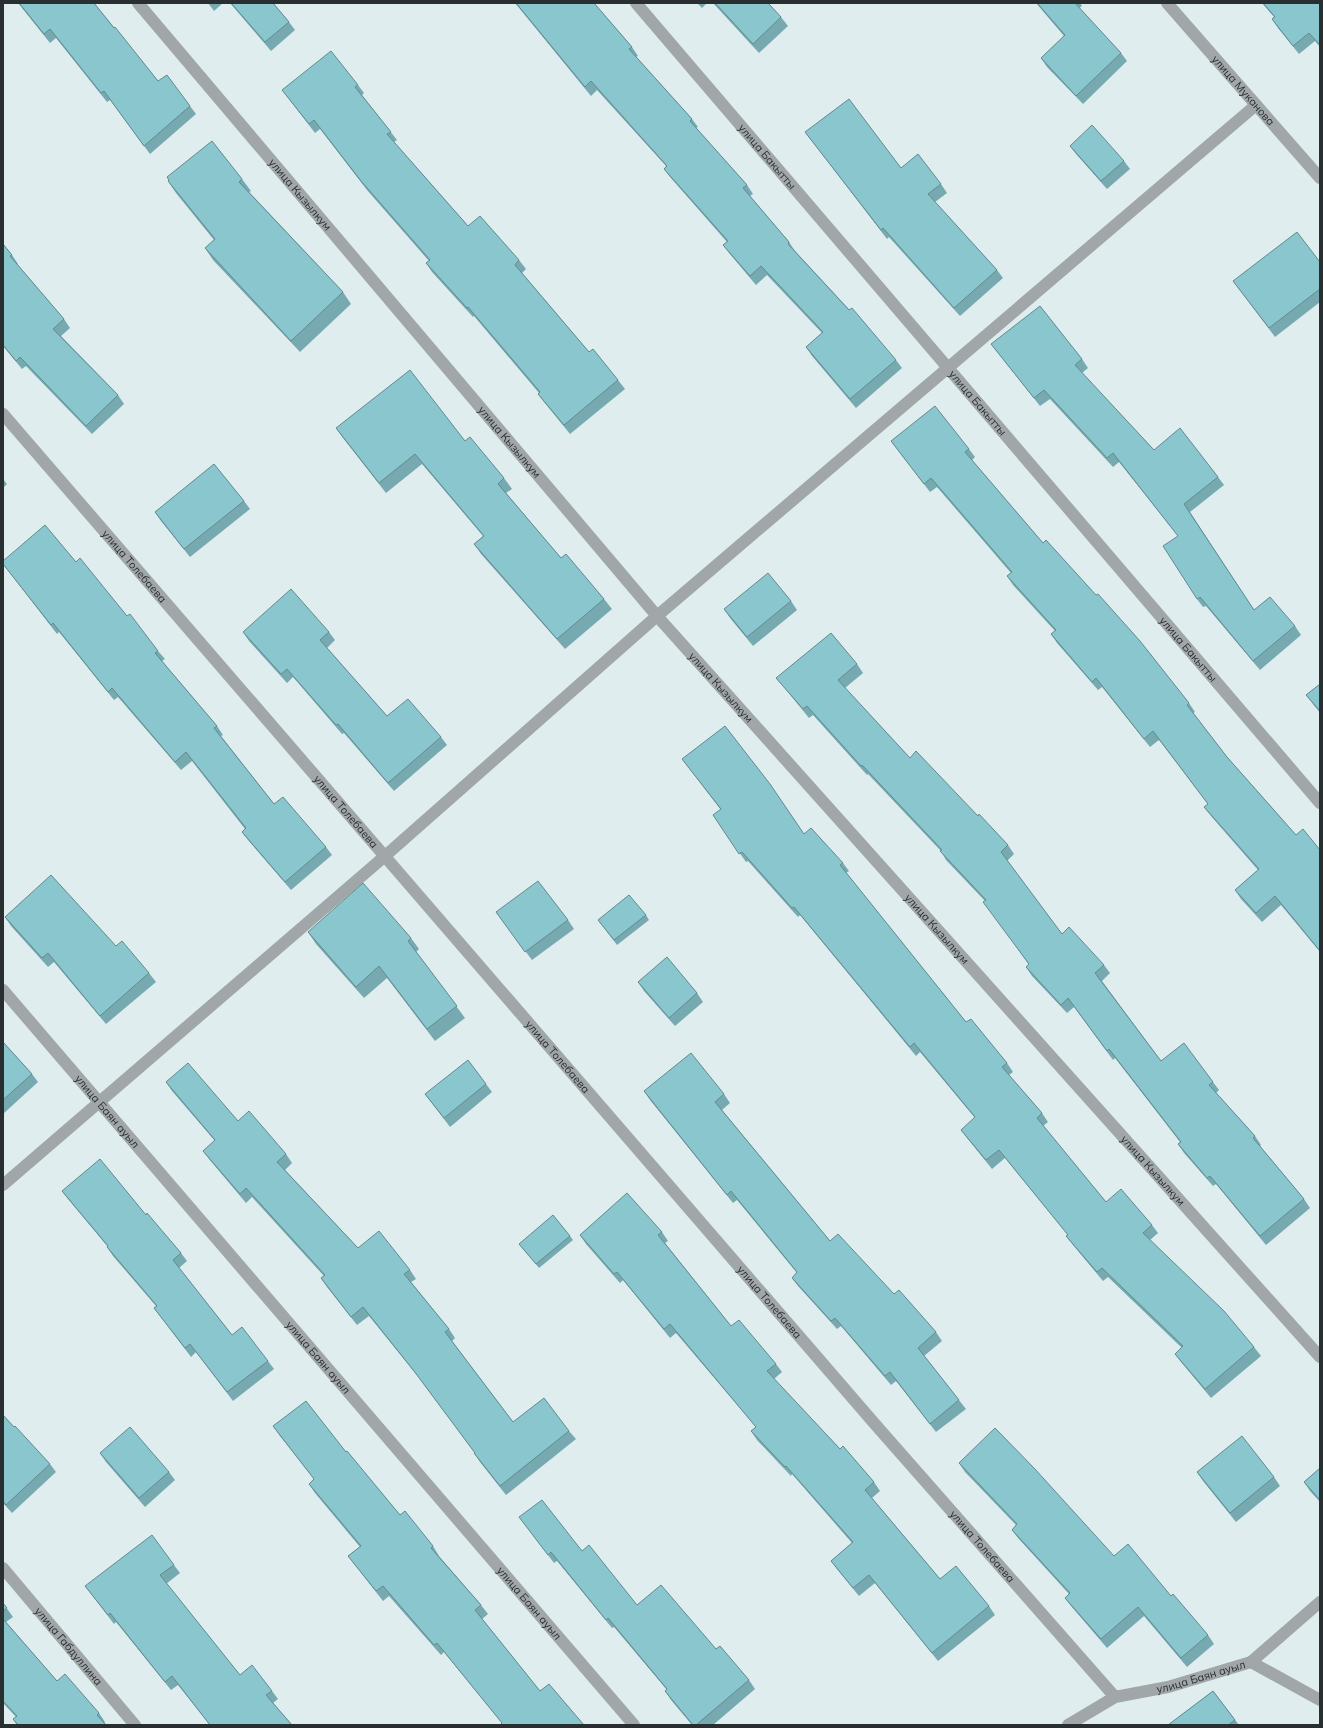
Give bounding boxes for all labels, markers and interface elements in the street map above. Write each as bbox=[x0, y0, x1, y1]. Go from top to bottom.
street label: улица Муканова bbox=[1209, 52, 1278, 128]
street label: улица Бакытты bbox=[735, 121, 799, 192]
street label: улица Кызылкум bbox=[266, 156, 335, 233]
street label: улица Бакытты bbox=[946, 367, 1010, 438]
street label: улица Кызылкум bbox=[475, 403, 544, 481]
street label: улица Толебаева bbox=[99, 527, 170, 605]
street label: улица Бакытты bbox=[1157, 613, 1220, 685]
street label: улица Кызылкум bbox=[686, 649, 756, 726]
street label: улица Толебаева bbox=[311, 772, 381, 851]
street label: улица Кызылкум bbox=[902, 891, 972, 967]
street label: улица Толебаева bbox=[523, 1017, 593, 1096]
street label: улица Баян ауыл bbox=[72, 1072, 142, 1151]
street label: улица Кызылкум bbox=[1118, 1132, 1188, 1208]
street label: улица Толебаева bbox=[734, 1263, 805, 1341]
street label: улица Баян ауыл bbox=[283, 1318, 354, 1397]
street label: улица Толебаева bbox=[947, 1507, 1018, 1585]
street label: улица Баян ауыл bbox=[494, 1564, 565, 1643]
street label: улица Габдуллина bbox=[32, 1604, 105, 1688]
street label: улица Баян ауыл bbox=[1155, 1657, 1247, 1696]

